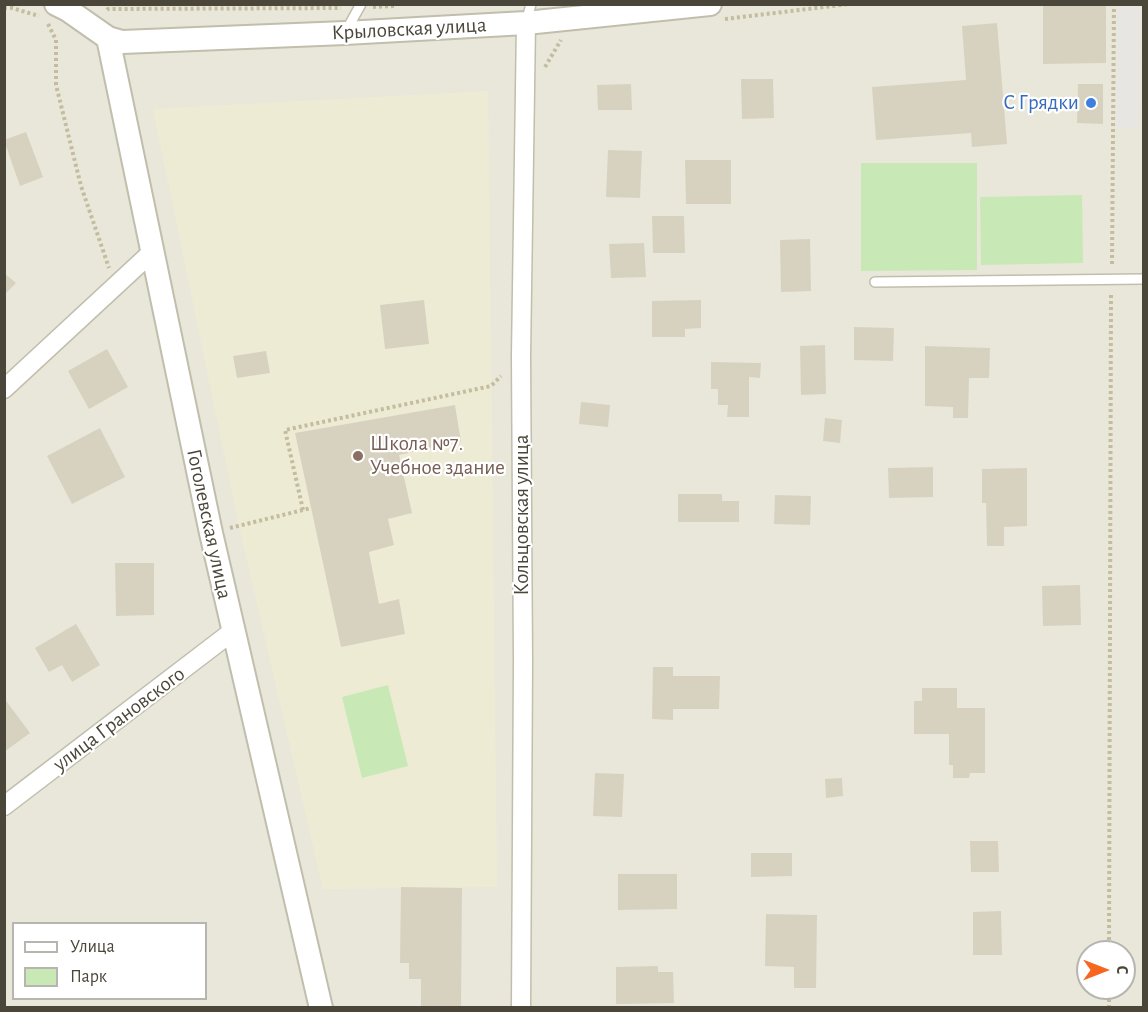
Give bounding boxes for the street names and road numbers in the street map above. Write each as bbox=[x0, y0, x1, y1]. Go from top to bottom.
street label: Крыловская улица bbox=[331, 12, 487, 46]
street label: Кольцовская улица bbox=[509, 434, 535, 596]
street label: Гоголевская улица bbox=[181, 446, 237, 602]
street label: улица Грановского bbox=[48, 661, 190, 777]

